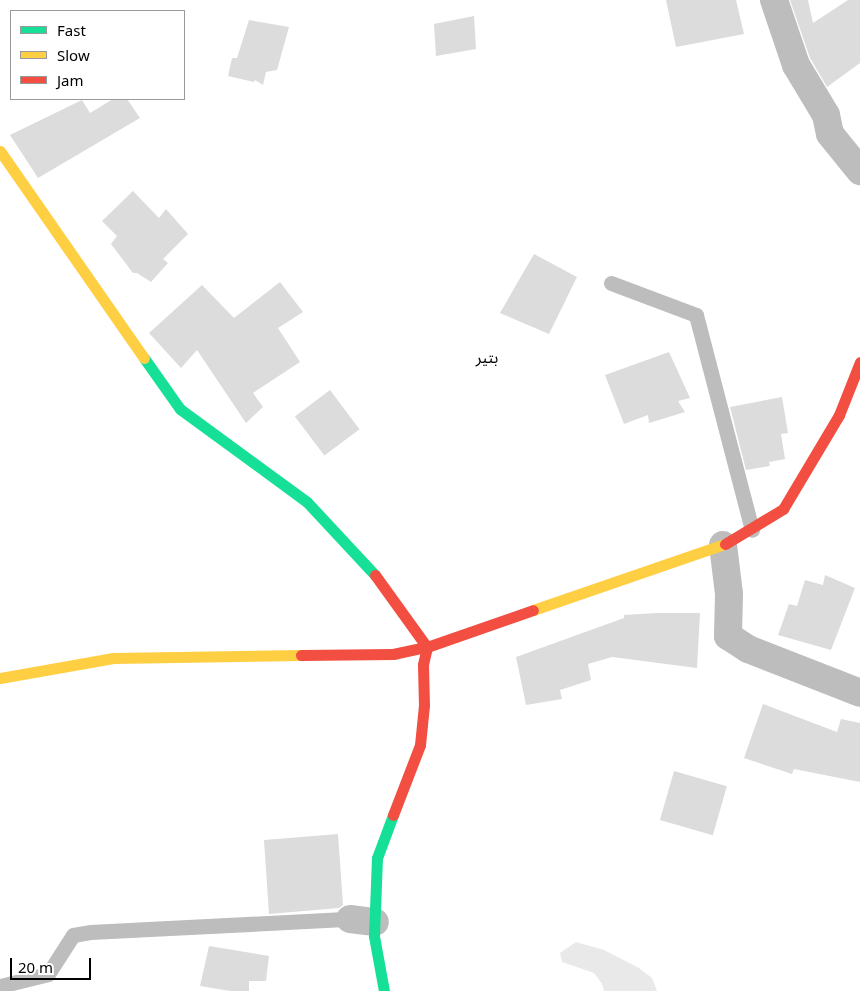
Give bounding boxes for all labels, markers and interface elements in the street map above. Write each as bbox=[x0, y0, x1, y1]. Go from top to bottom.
legend bbox=[10, 10, 185, 100]
text: Fast bbox=[57, 20, 86, 40]
text: Slow bbox=[57, 45, 90, 65]
text: Jam bbox=[57, 70, 84, 90]
district label: بتير bbox=[476, 347, 498, 367]
scale bar bbox=[12, 948, 94, 980]
text: 20 m bbox=[18, 957, 53, 977]

